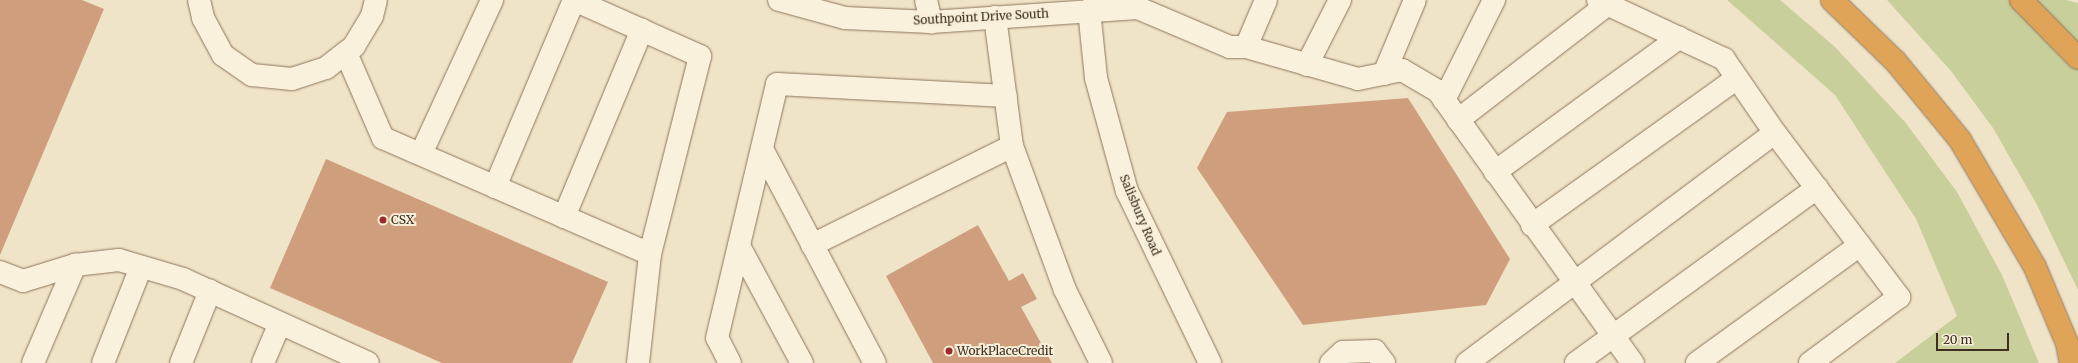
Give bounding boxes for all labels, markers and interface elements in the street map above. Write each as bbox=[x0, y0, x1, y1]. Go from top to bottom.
street label: Southpoint Drive South bbox=[913, 6, 1049, 28]
street label: Salisbury Road bbox=[1116, 172, 1164, 258]
place label: CSX bbox=[391, 213, 414, 227]
marker: CSX bbox=[378, 215, 388, 225]
scale bar bbox=[1938, 325, 2011, 351]
text: 20 m bbox=[1943, 332, 1972, 347]
place label: WorkPlaceCredit bbox=[957, 344, 1053, 358]
marker: WorkPlaceCredit bbox=[944, 346, 954, 356]

